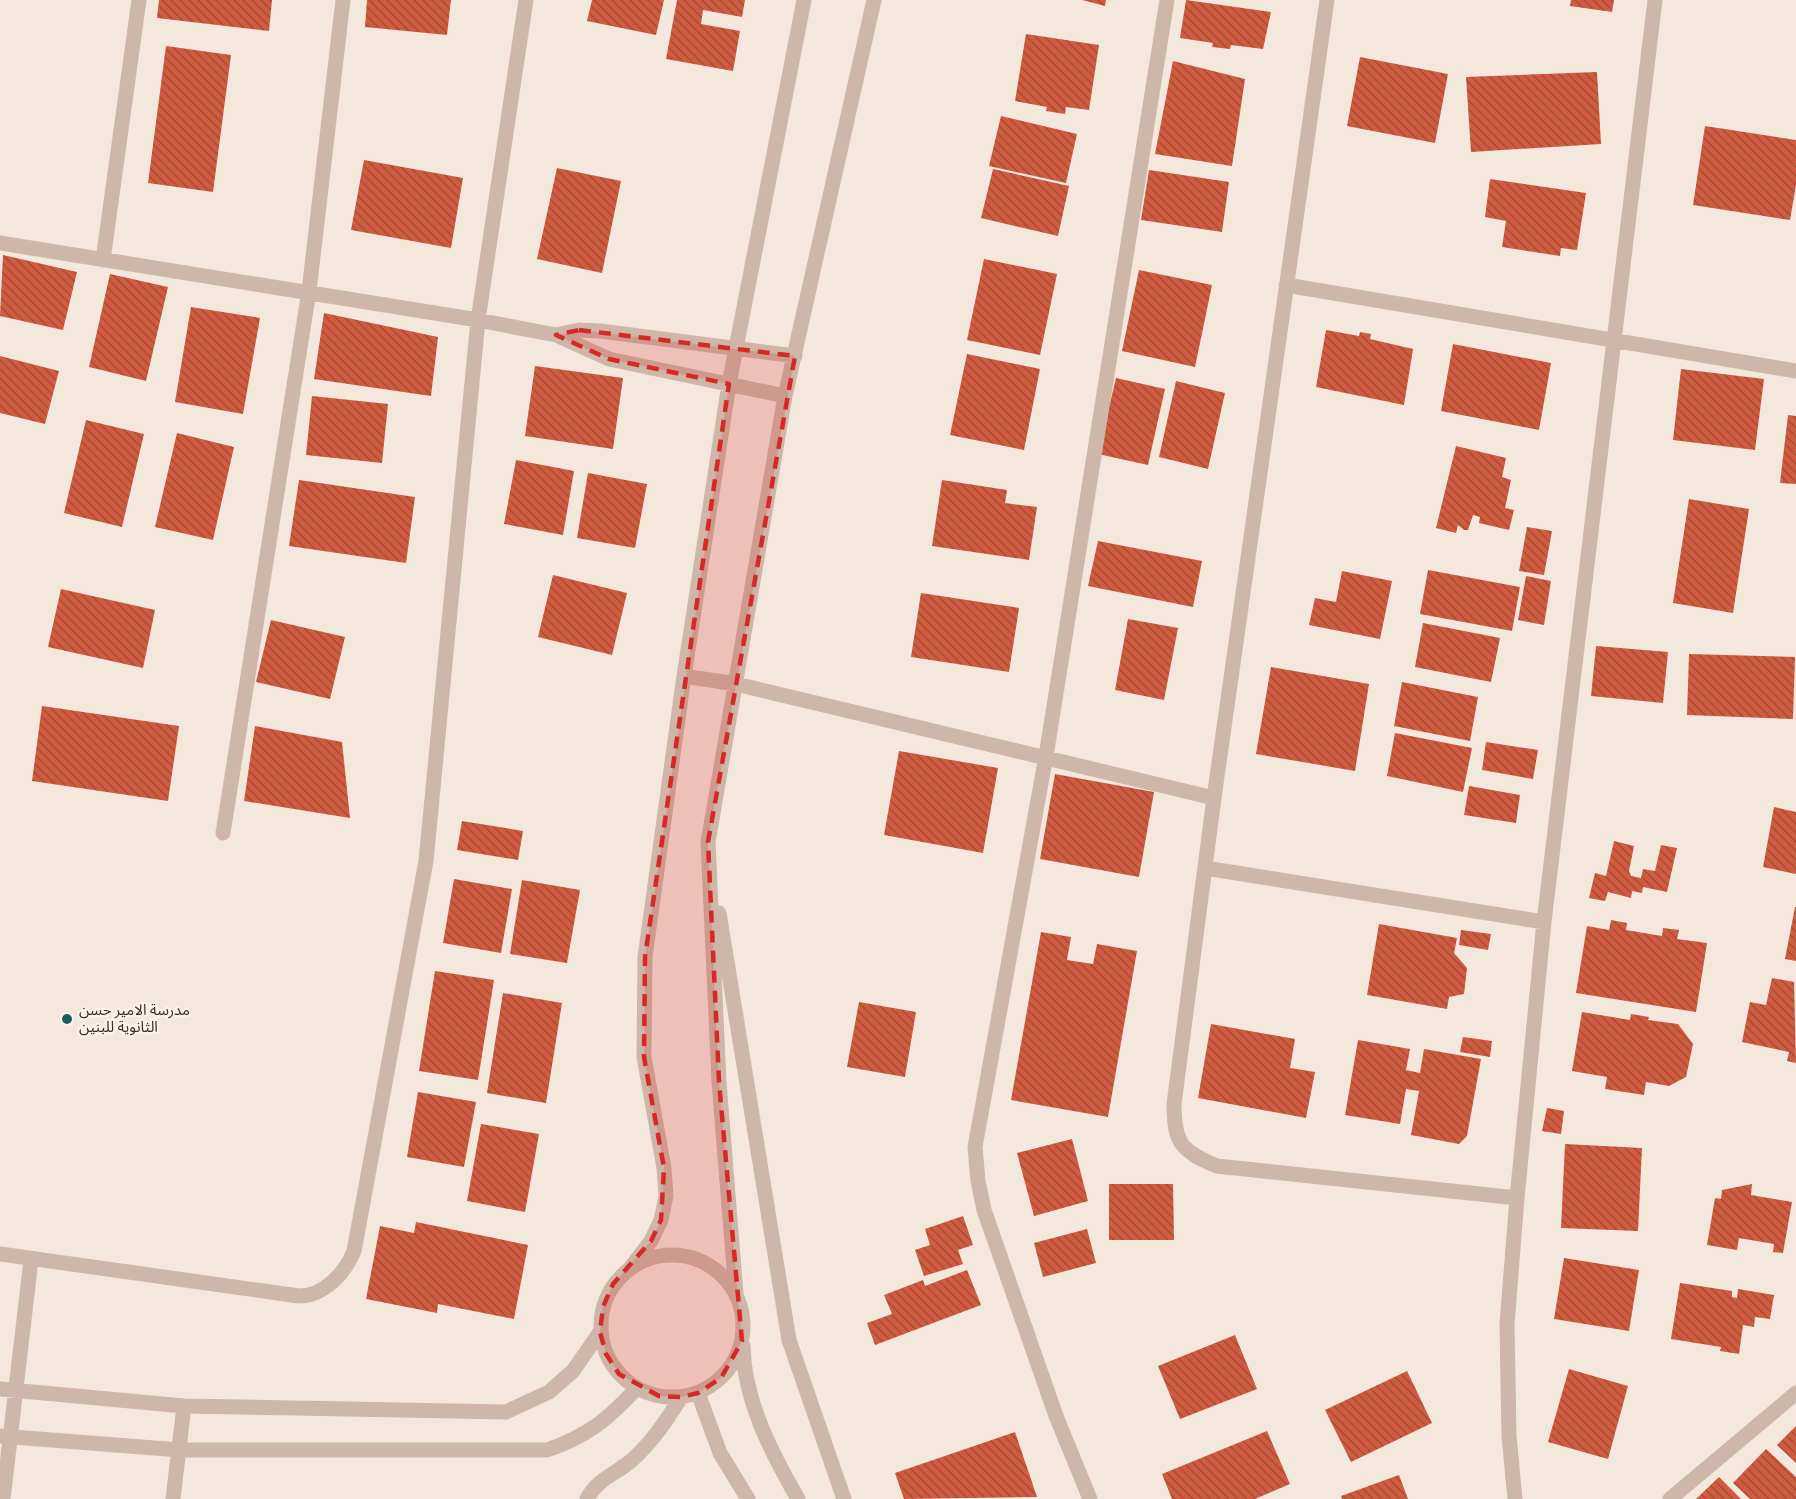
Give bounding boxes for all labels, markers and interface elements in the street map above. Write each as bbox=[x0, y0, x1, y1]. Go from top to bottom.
place label: مدرسة الامير حسن الثانوية للبنين bbox=[79, 1001, 190, 1036]
marker: مدرسة الامير حسن الثانوية للبنين bbox=[60, 1012, 74, 1026]

